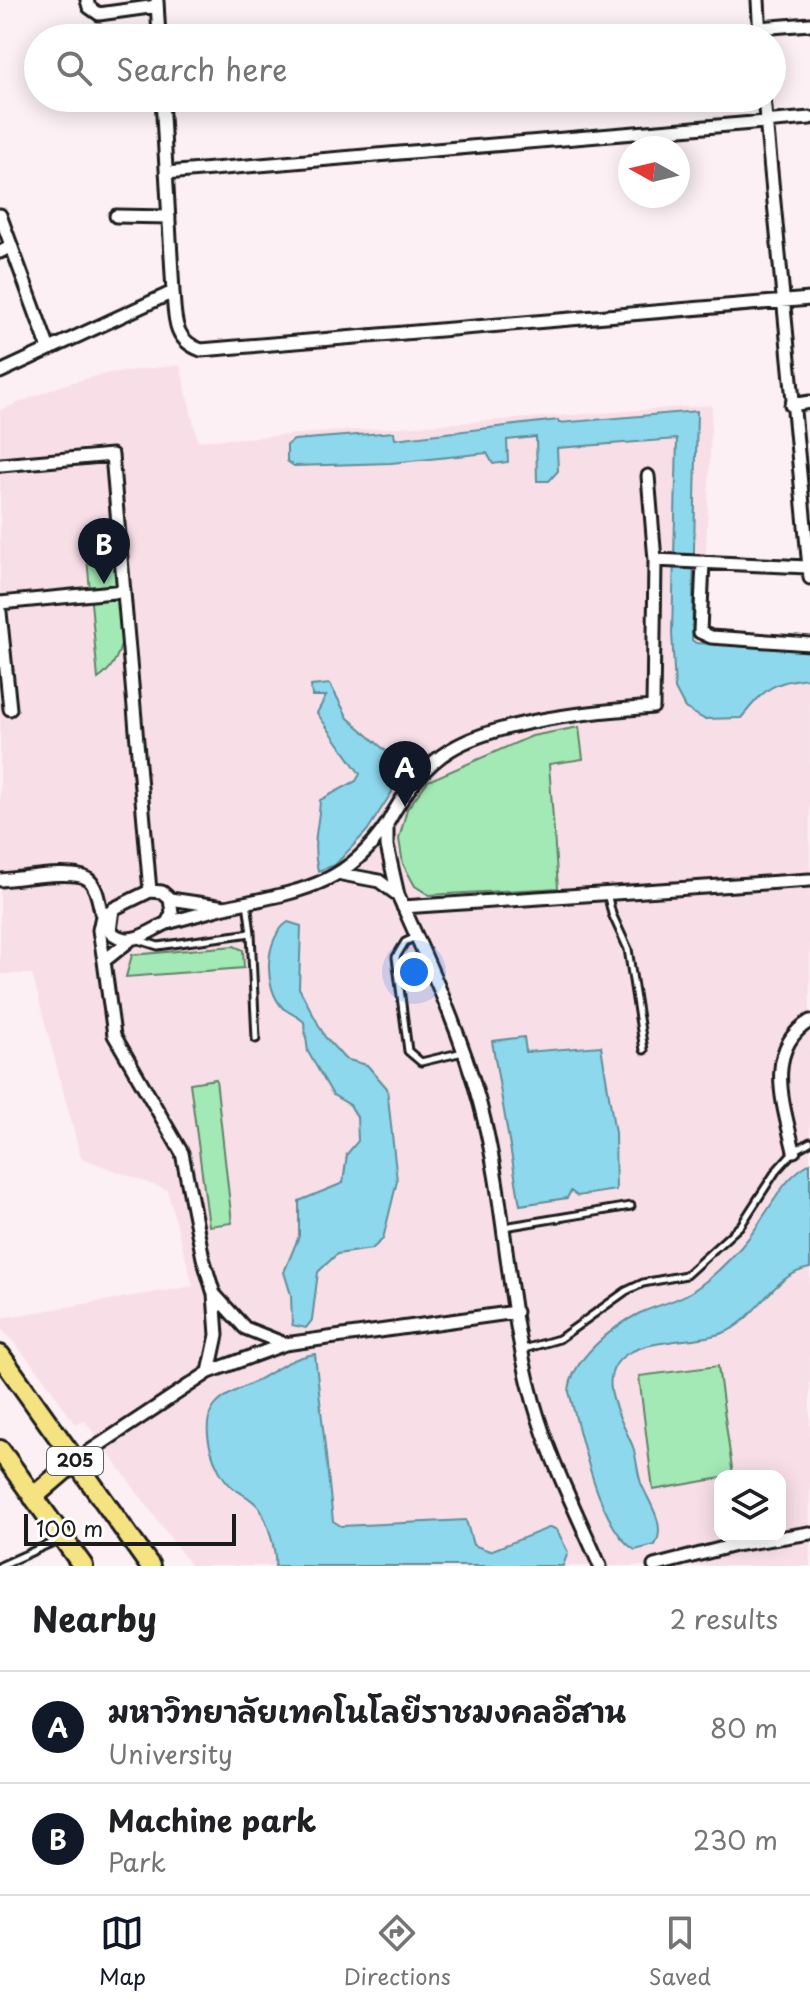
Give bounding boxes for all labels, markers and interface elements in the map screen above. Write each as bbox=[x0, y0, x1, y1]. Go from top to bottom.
search box bbox=[24, 24, 786, 112]
icon: search bbox=[52, 46, 96, 90]
text: Search here bbox=[116, 46, 288, 91]
north arrow bbox=[618, 136, 690, 208]
pin: B bbox=[78, 518, 130, 584]
pin: A bbox=[379, 741, 431, 807]
your location bbox=[394, 952, 434, 992]
road number: 205 bbox=[47, 1447, 103, 1475]
map controls bbox=[714, 1470, 786, 1542]
button: layers bbox=[714, 1470, 786, 1542]
scale bar bbox=[24, 1510, 236, 1546]
text: 100 m bbox=[36, 1511, 103, 1544]
text: Nearby bbox=[32, 1592, 157, 1644]
text: 2 results bbox=[670, 1599, 778, 1638]
text: มหาวิทยาลัยเทคโนโลยีราชมงคลอีสาน bbox=[108, 1688, 626, 1733]
text: A bbox=[48, 1708, 68, 1747]
text: 80 m bbox=[710, 1708, 778, 1747]
text: University bbox=[108, 1734, 233, 1773]
text: Machine park bbox=[108, 1797, 316, 1842]
text: B bbox=[49, 1820, 67, 1859]
text: 230 m bbox=[693, 1820, 778, 1859]
text: Park bbox=[108, 1842, 166, 1881]
tab: Map bbox=[99, 1911, 146, 1992]
tab: Directions bbox=[344, 1911, 451, 1992]
tab: Saved bbox=[649, 1911, 711, 1992]

